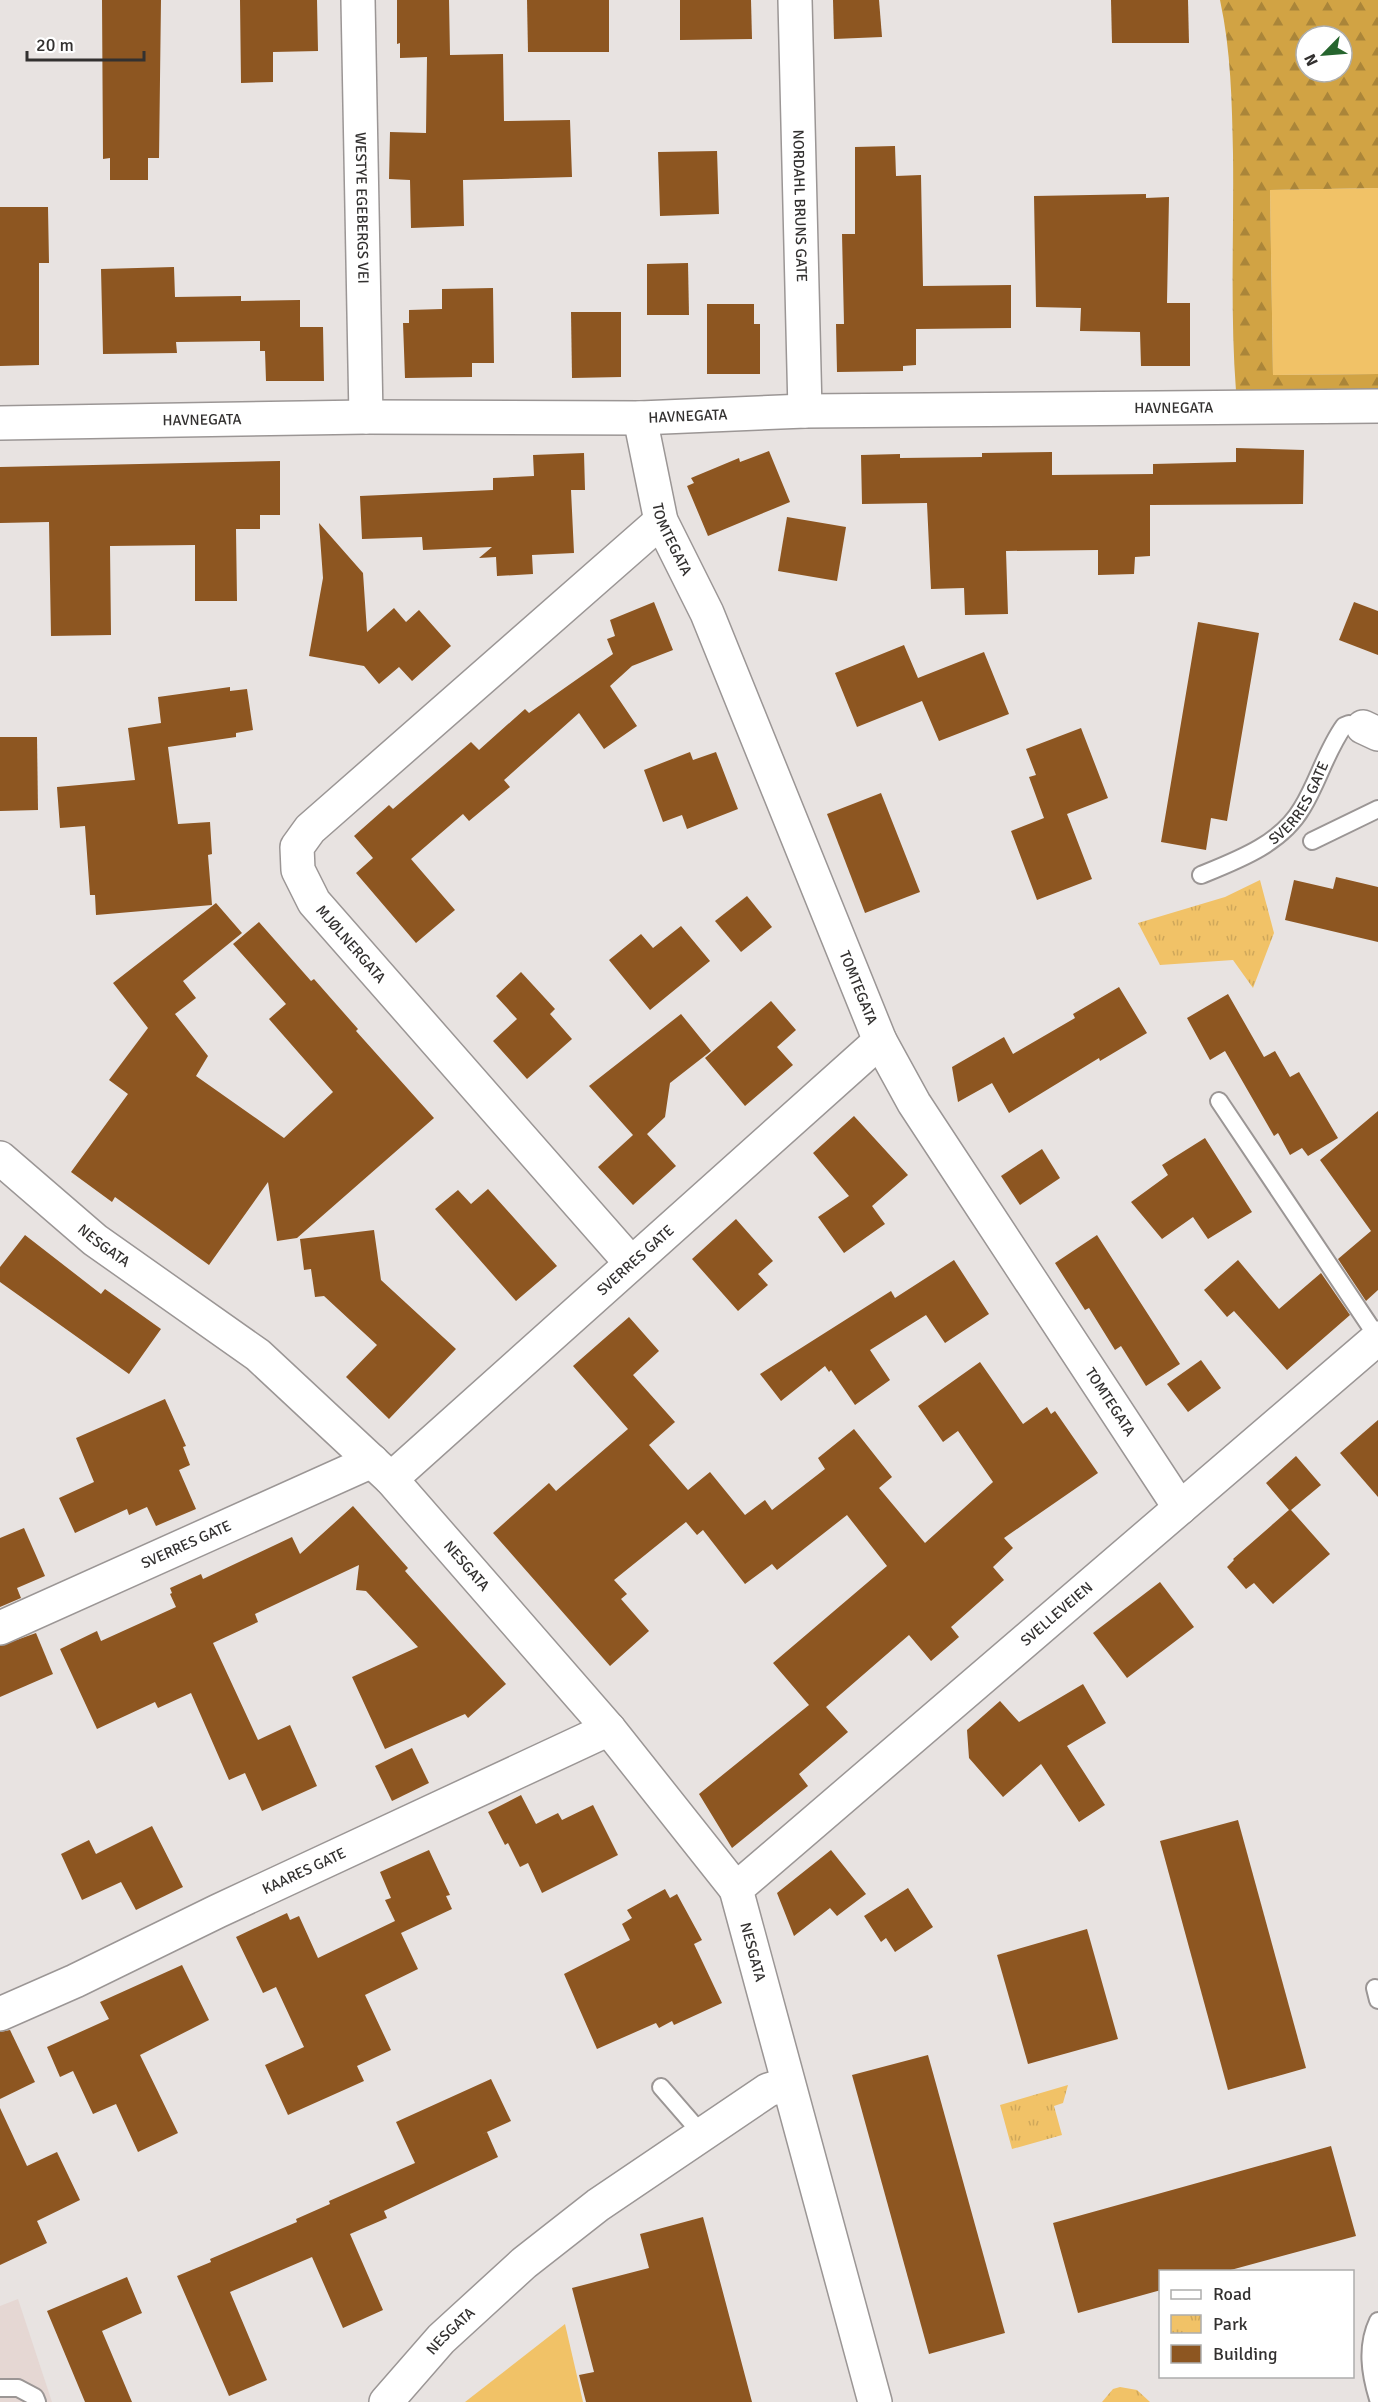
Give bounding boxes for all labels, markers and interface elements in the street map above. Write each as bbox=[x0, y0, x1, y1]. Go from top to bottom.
scale bar bbox=[27, 24, 144, 62]
north arrow bbox=[1294, 24, 1354, 84]
text: 20 m bbox=[36, 34, 74, 56]
text: N bbox=[1300, 51, 1323, 69]
street label: NORDAHL BRUNS GATE bbox=[789, 129, 811, 282]
street label: WESTYE EGEBERGS VEI bbox=[352, 132, 372, 284]
street label: HAVNEGATA bbox=[1134, 398, 1214, 417]
street label: HAVNEGATA bbox=[648, 405, 728, 427]
street label: HAVNEGATA bbox=[162, 410, 242, 429]
street label: TOMTEGATA bbox=[649, 501, 696, 579]
street label: SVERRES GATE bbox=[1265, 759, 1332, 848]
street label: MJØLNERGATA bbox=[312, 901, 390, 987]
street label: TOMTEGATA bbox=[835, 948, 881, 1027]
street label: NESGATA bbox=[74, 1220, 134, 1271]
street label: SVERRES GATE bbox=[593, 1221, 677, 1299]
street label: TOMTEGATA bbox=[1081, 1364, 1139, 1440]
street label: SVERRES GATE bbox=[138, 1516, 234, 1573]
street label: NESGATA bbox=[440, 1537, 493, 1595]
street label: SVELLEVEIEN bbox=[1017, 1578, 1096, 1650]
street label: KAARES GATE bbox=[259, 1844, 349, 1898]
street label: NESGATA bbox=[736, 1920, 770, 1984]
legend bbox=[1159, 2270, 1354, 2378]
text: Road bbox=[1213, 2283, 1252, 2305]
street label: NESGATA bbox=[422, 2304, 479, 2358]
text: Park bbox=[1213, 2313, 1248, 2335]
text: Building bbox=[1213, 2343, 1277, 2365]

